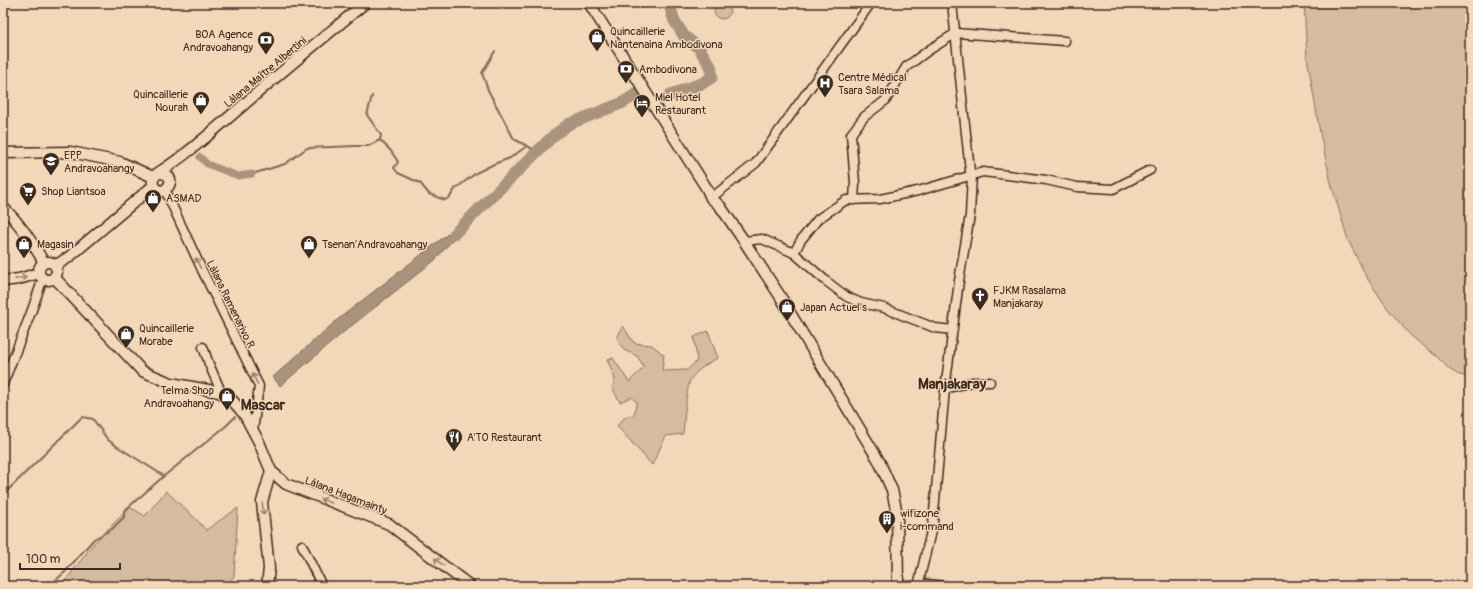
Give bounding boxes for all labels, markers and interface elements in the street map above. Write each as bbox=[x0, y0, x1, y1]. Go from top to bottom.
place label: Quincaillerie Nantenaina Ambodivona bbox=[610, 25, 723, 51]
shop icon: Quincaillerie Nantenaina Ambodivona bbox=[587, 27, 607, 52]
place label: BOA Agence Andravoahangy bbox=[183, 28, 254, 54]
bank icon: BOA Agence Andravoahangy bbox=[256, 30, 276, 55]
street label: Làlana Maître Albertini bbox=[221, 34, 309, 111]
bank icon: Ambodivona bbox=[616, 59, 636, 84]
place label: Ambodivona bbox=[639, 63, 697, 76]
place label: Centre Médical Tsara Salama bbox=[838, 71, 907, 97]
hospital icon: Centre Médical Tsara Salama bbox=[815, 73, 835, 98]
place label: Quincaillerie Nourah bbox=[133, 88, 189, 114]
shop icon: Quincaillerie Nourah bbox=[191, 90, 211, 115]
place label: Miel Hotel Restaurant bbox=[655, 91, 706, 117]
hotel icon: Miel Hotel Restaurant bbox=[632, 93, 652, 118]
place label: EPP Andravoahangy bbox=[64, 149, 134, 175]
school or university icon: EPP Andravoahangy bbox=[41, 151, 61, 176]
supermarket icon: Shop Liantsoa bbox=[18, 181, 38, 206]
place label: Shop Liantsoa bbox=[41, 185, 106, 198]
shop icon: ASMAD bbox=[143, 188, 163, 213]
place label: ASMAD bbox=[166, 192, 202, 205]
shop icon: Magasin bbox=[14, 234, 34, 259]
shop icon: Tsenan'Andravoahangy bbox=[299, 234, 319, 259]
place label: Magasin bbox=[37, 238, 74, 251]
place label: Tsenan'Andravoahangy bbox=[322, 238, 428, 251]
one-way arrow bbox=[194, 257, 201, 269]
street label: Làlana Ramenarivo R bbox=[204, 258, 257, 350]
one-way arrow bbox=[15, 273, 28, 281]
place label: FJKM Rasalama Manjakaray bbox=[993, 284, 1066, 310]
church icon: FJKM Rasalama Manjakaray bbox=[970, 286, 990, 311]
shop icon: Japan Actuel's bbox=[777, 297, 797, 322]
place label: Japan Actuel's bbox=[800, 301, 867, 314]
place label: Quincaillerie Morabe bbox=[139, 322, 195, 348]
shop icon: Quincaillerie Morabe bbox=[116, 324, 136, 349]
one-way arrow bbox=[251, 374, 259, 386]
district label: Manjakaray bbox=[918, 375, 987, 394]
place label: Telma Shop Andravoahangy bbox=[144, 384, 214, 410]
shop icon: Telma Shop Andravoahangy bbox=[217, 386, 237, 411]
district label: Mascar bbox=[241, 396, 286, 415]
restaurant icon: A'TO Restaurant bbox=[444, 427, 464, 452]
place label: A'TO Restaurant bbox=[467, 431, 542, 444]
street label: Làlana Hagamainty bbox=[303, 474, 389, 517]
one-way arrow bbox=[320, 496, 332, 504]
one-way arrow bbox=[259, 502, 267, 515]
place label: wifizone i-command bbox=[900, 507, 954, 533]
building icon: wifizone i-command bbox=[877, 509, 897, 534]
scale bar bbox=[20, 545, 120, 571]
text: 100 m bbox=[26, 552, 61, 567]
one-way arrow bbox=[433, 558, 444, 566]

